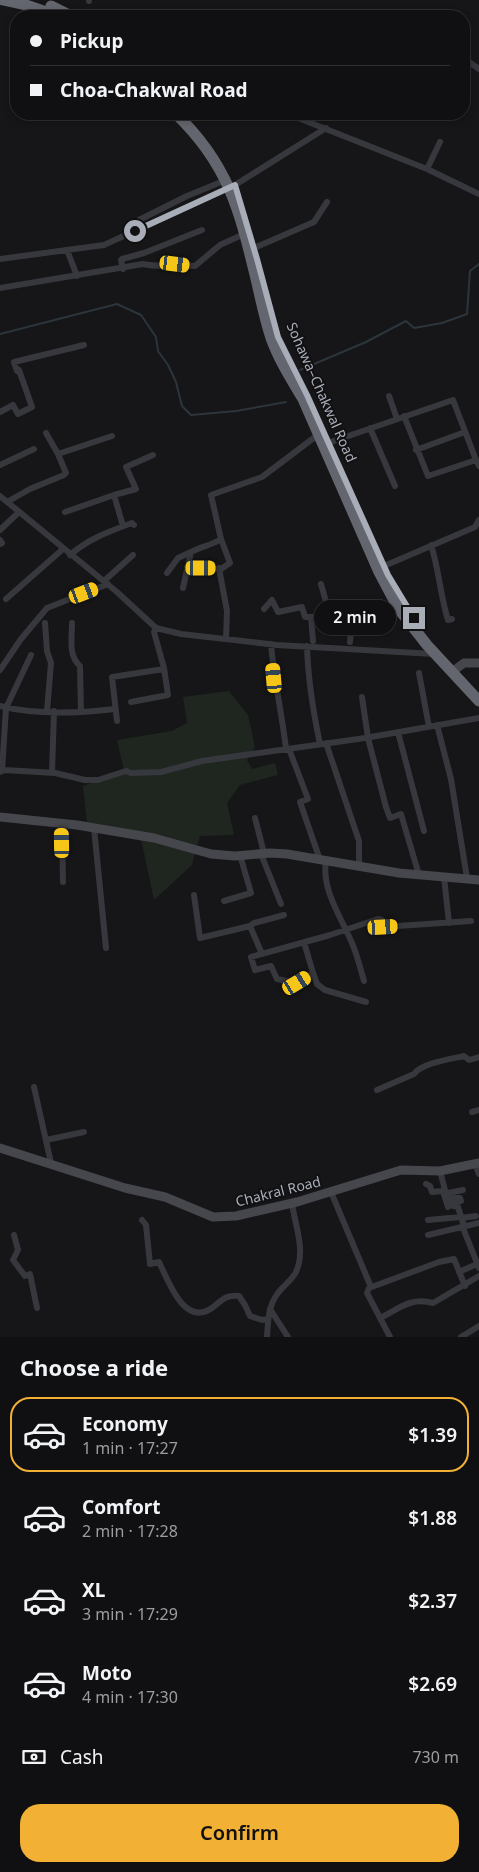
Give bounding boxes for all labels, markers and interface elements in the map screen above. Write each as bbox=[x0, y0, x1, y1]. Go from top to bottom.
text: Pickup bbox=[60, 28, 123, 54]
text: Choa-Chakwal Road bbox=[60, 77, 248, 103]
route start bbox=[124, 220, 146, 242]
car bbox=[159, 255, 190, 273]
street label: Sohawa–Chakwal Road bbox=[283, 319, 361, 465]
car bbox=[186, 561, 216, 576]
car bbox=[67, 581, 100, 605]
callout: 2 min bbox=[314, 600, 396, 636]
text: 2 min bbox=[333, 606, 377, 628]
route end bbox=[403, 607, 425, 629]
car bbox=[265, 662, 282, 694]
car bbox=[54, 828, 69, 858]
car bbox=[367, 919, 398, 935]
car bbox=[280, 969, 313, 997]
street label: Chakral Road bbox=[233, 1171, 323, 1211]
text: Choose a ride bbox=[20, 1352, 168, 1382]
text: Economy bbox=[82, 1411, 168, 1437]
icon: car bbox=[22, 1412, 67, 1457]
text: $1.39 bbox=[408, 1422, 457, 1448]
text: 1 min · 17:27 bbox=[82, 1437, 178, 1459]
text: Comfort bbox=[82, 1494, 161, 1520]
icon: car bbox=[22, 1495, 67, 1540]
text: $1.88 bbox=[408, 1505, 457, 1531]
text: 2 min · 17:28 bbox=[82, 1520, 178, 1542]
text: XL bbox=[82, 1577, 105, 1603]
icon: car bbox=[22, 1578, 67, 1623]
text: $2.37 bbox=[408, 1588, 457, 1614]
text: 3 min · 17:29 bbox=[82, 1603, 178, 1625]
text: Moto bbox=[82, 1660, 132, 1686]
icon: car bbox=[22, 1661, 67, 1706]
text: $2.69 bbox=[408, 1671, 457, 1697]
text: 4 min · 17:30 bbox=[82, 1686, 178, 1708]
icon: cash bbox=[20, 1743, 48, 1771]
text: Cash bbox=[60, 1744, 104, 1770]
text: 730 m bbox=[412, 1746, 459, 1768]
button: Confirm bbox=[20, 1804, 459, 1862]

